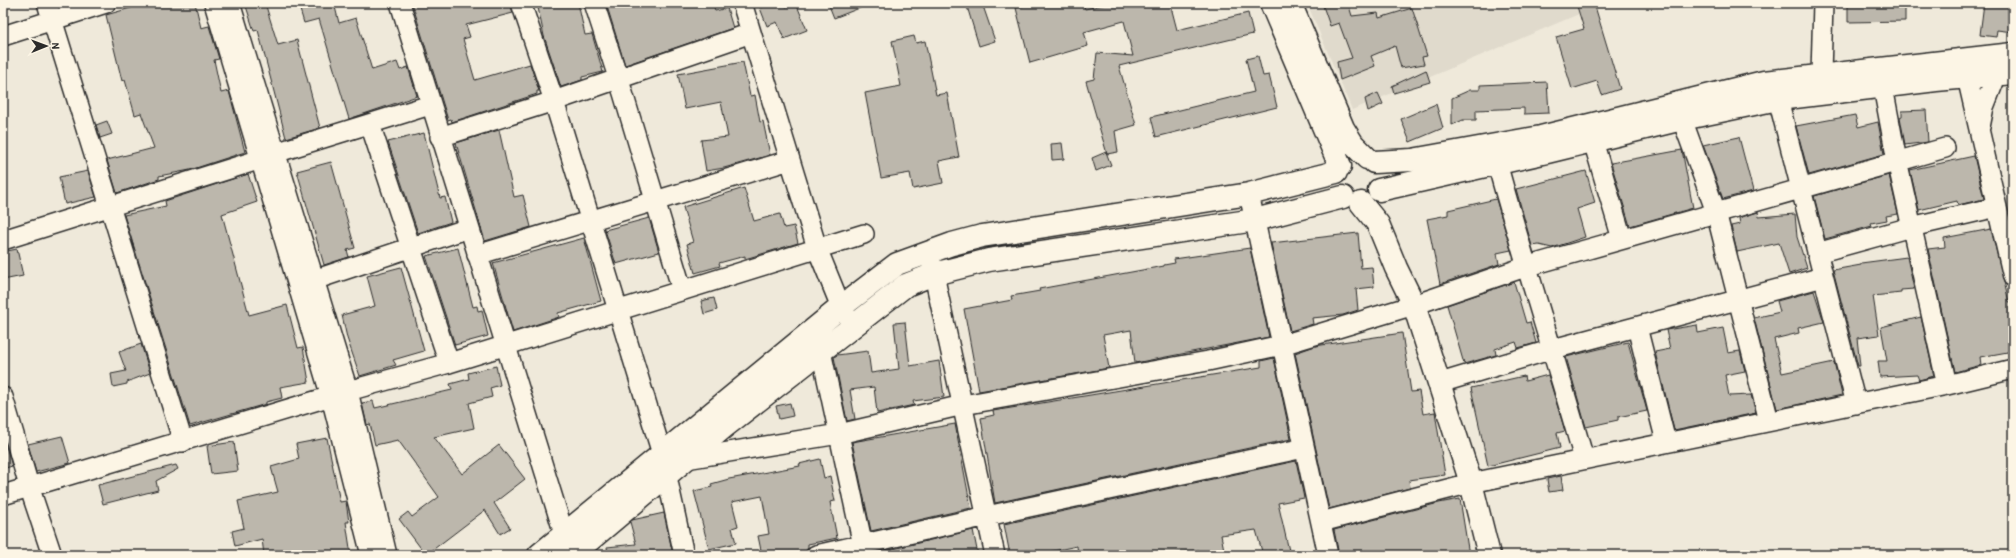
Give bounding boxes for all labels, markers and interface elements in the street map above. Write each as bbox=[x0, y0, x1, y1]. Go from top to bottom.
north arrow bbox=[26, 26, 66, 66]
text: N bbox=[49, 43, 63, 49]

